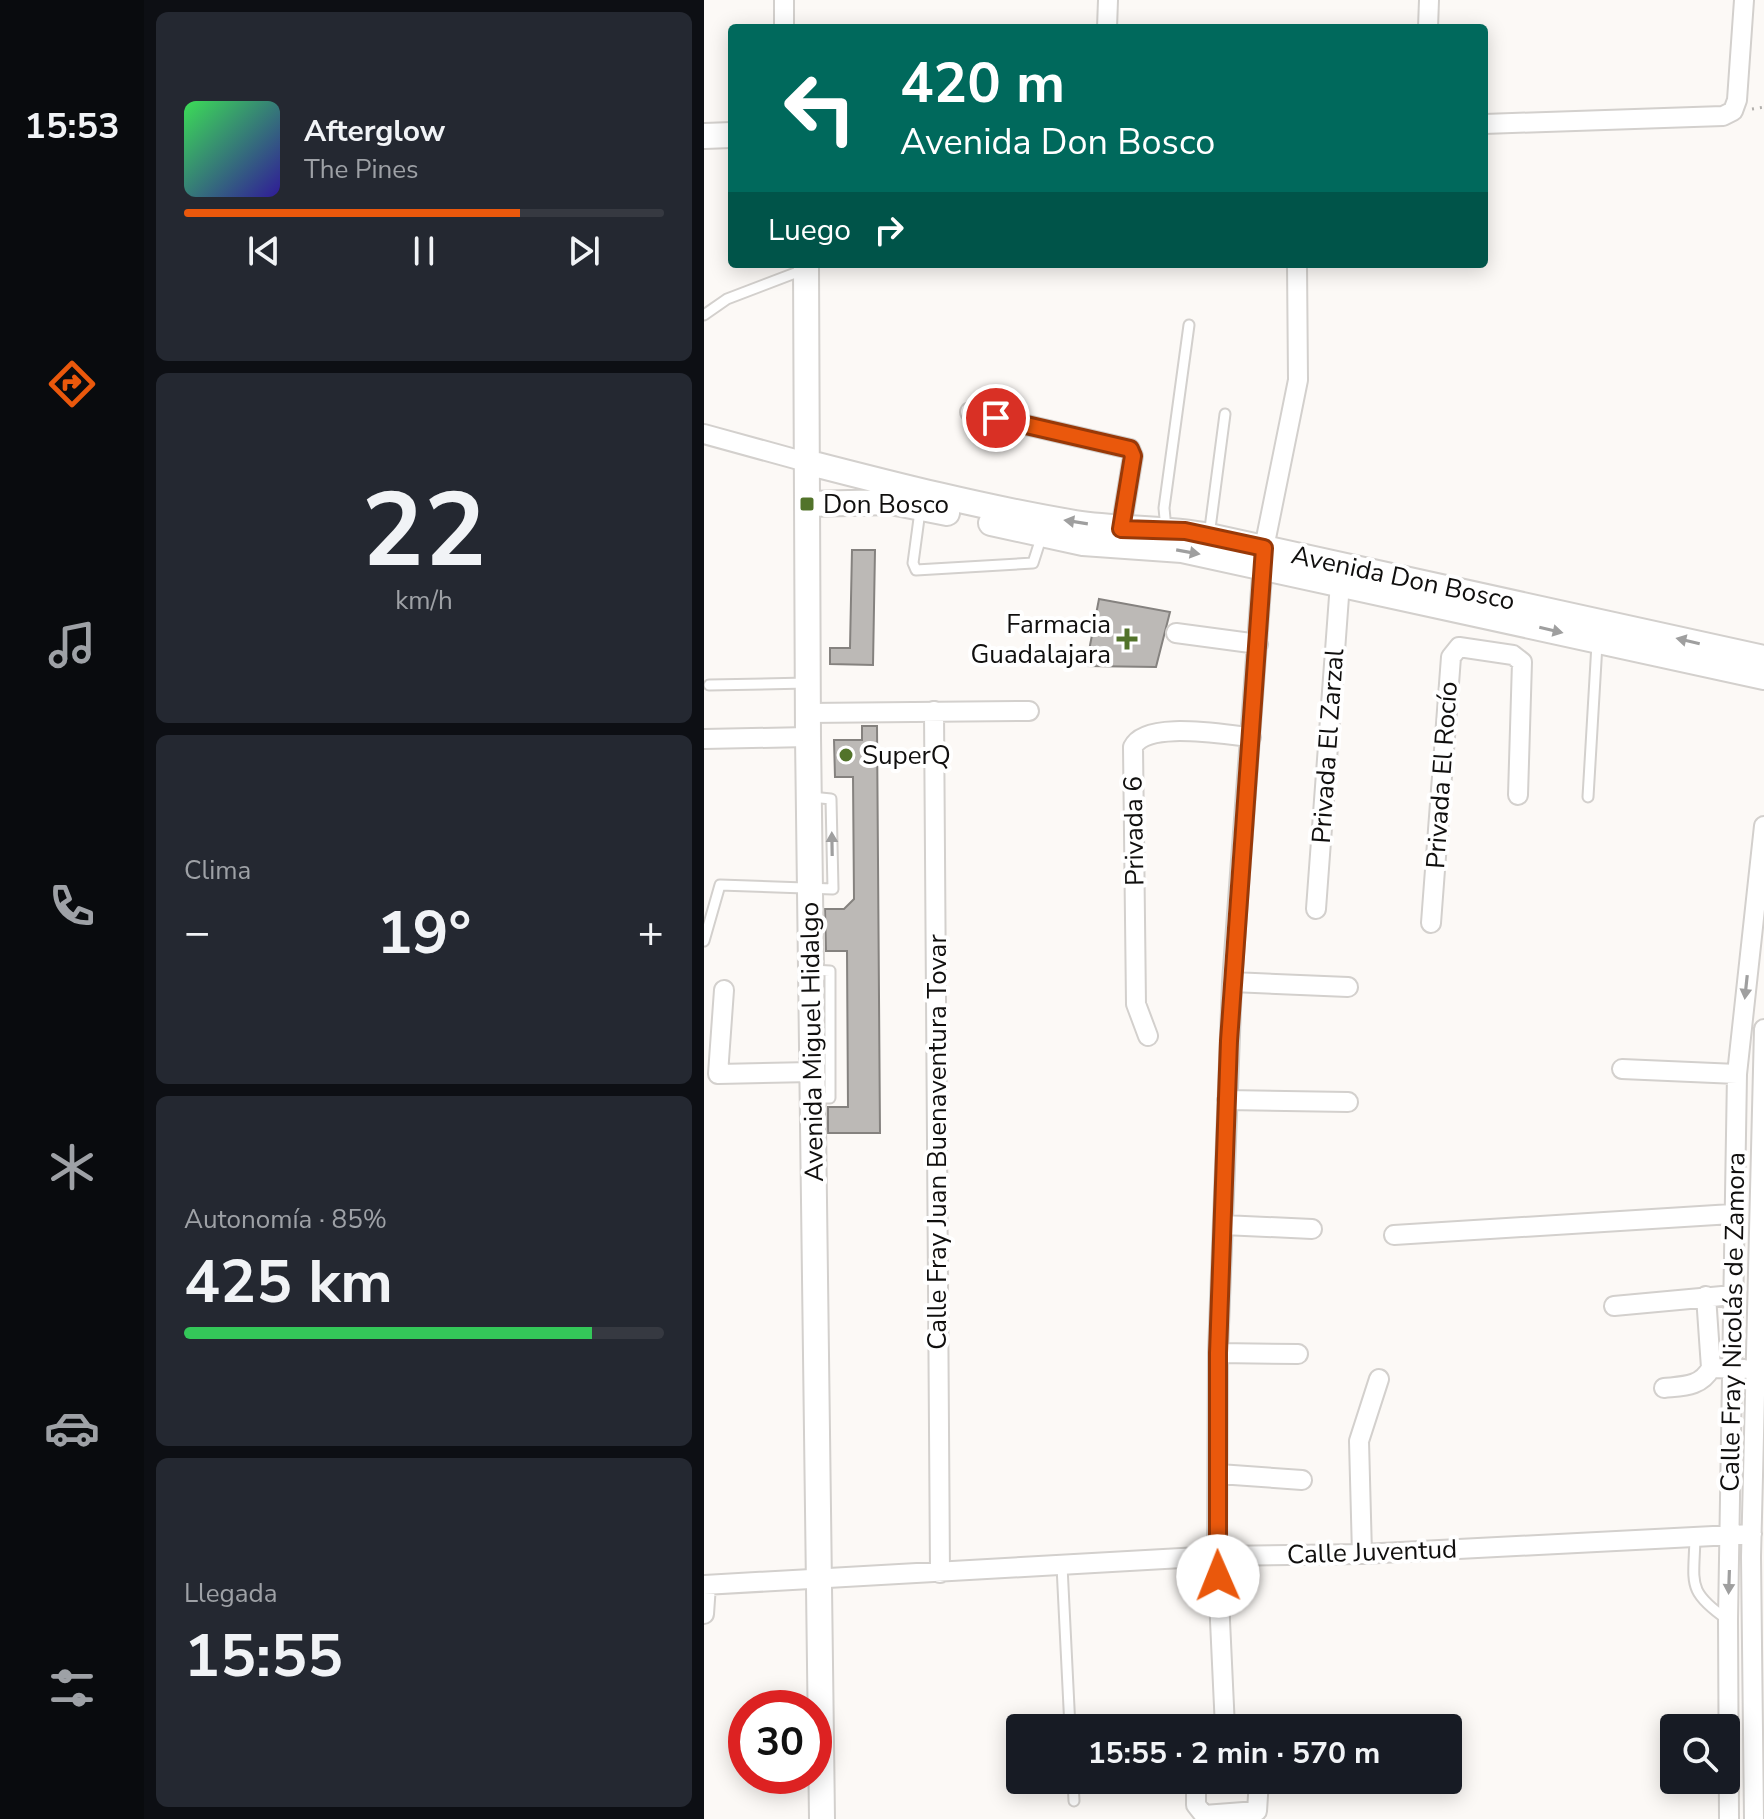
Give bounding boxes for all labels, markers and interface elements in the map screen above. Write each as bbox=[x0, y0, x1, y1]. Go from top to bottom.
text: 420 m bbox=[900, 45, 1065, 122]
icon: left bbox=[768, 56, 872, 160]
text: 15:53 bbox=[24, 102, 120, 151]
text: Afterglow bbox=[304, 111, 445, 152]
text: Avenida Don Bosco bbox=[900, 118, 1215, 167]
text: The Pines bbox=[304, 152, 419, 187]
icon: right bbox=[867, 208, 911, 252]
text: Luego bbox=[768, 210, 851, 251]
icon: previous bbox=[242, 229, 286, 273]
icon: pause bbox=[402, 229, 446, 273]
icon: next bbox=[562, 229, 606, 273]
icon: directions bbox=[44, 356, 100, 412]
pin bbox=[962, 384, 1030, 452]
icon: arrive bbox=[974, 396, 1018, 440]
text: 22 bbox=[362, 460, 486, 602]
place label: Don Bosco bbox=[823, 487, 949, 522]
marker: Don Bosco bbox=[798, 495, 816, 513]
one-way arrow bbox=[1063, 516, 1088, 528]
street label: Avenida Don Bosco bbox=[1288, 537, 1518, 619]
one-way arrow bbox=[1175, 546, 1200, 558]
text: km/h bbox=[395, 583, 453, 618]
place label: Farmacia Guadalajara bbox=[970, 607, 1111, 672]
icon: music bbox=[44, 617, 100, 673]
one-way arrow bbox=[1539, 624, 1564, 637]
marker: Farmacia Guadalajara bbox=[1118, 630, 1136, 648]
one-way arrow bbox=[1675, 634, 1700, 647]
street label: Privada El Zarzal bbox=[1304, 647, 1352, 845]
street label: Privada El Rocío bbox=[1418, 680, 1466, 870]
place label: SuperQ bbox=[862, 738, 951, 773]
marker: SuperQ bbox=[837, 746, 855, 764]
street label: Privada 6 bbox=[1116, 776, 1152, 886]
one-way arrow bbox=[825, 831, 838, 856]
text: Clima bbox=[184, 853, 251, 888]
icon: phone bbox=[44, 878, 100, 934]
text: 19° bbox=[377, 892, 471, 974]
street label: Avenida Miguel Hidalgo bbox=[792, 902, 832, 1182]
text: − bbox=[184, 903, 210, 963]
text: + bbox=[638, 903, 664, 963]
street label: Calle Fray Juan Buenaventura Tovar bbox=[920, 934, 955, 1350]
one-way arrow bbox=[1740, 975, 1753, 1000]
icon: climate bbox=[44, 1139, 100, 1195]
street label: Calle Fray Nicolás de Zamora bbox=[1713, 1152, 1753, 1492]
text: Autonomía · 85% bbox=[184, 1202, 387, 1237]
text: 425 km bbox=[184, 1241, 393, 1323]
icon: car bbox=[44, 1400, 100, 1456]
street label: Calle Juventud bbox=[1286, 1532, 1458, 1572]
position arrow bbox=[1176, 1534, 1260, 1618]
one-way arrow bbox=[1722, 1570, 1735, 1595]
text: Llegada bbox=[184, 1576, 277, 1611]
text: 15:55 bbox=[184, 1615, 343, 1697]
icon: filters bbox=[44, 1660, 100, 1716]
speed limit sign: 30 bbox=[728, 1690, 832, 1794]
map controls bbox=[1660, 1714, 1740, 1794]
button: search bbox=[1660, 1714, 1740, 1794]
text: 15:55 · 2 min · 570 m bbox=[1088, 1733, 1380, 1774]

